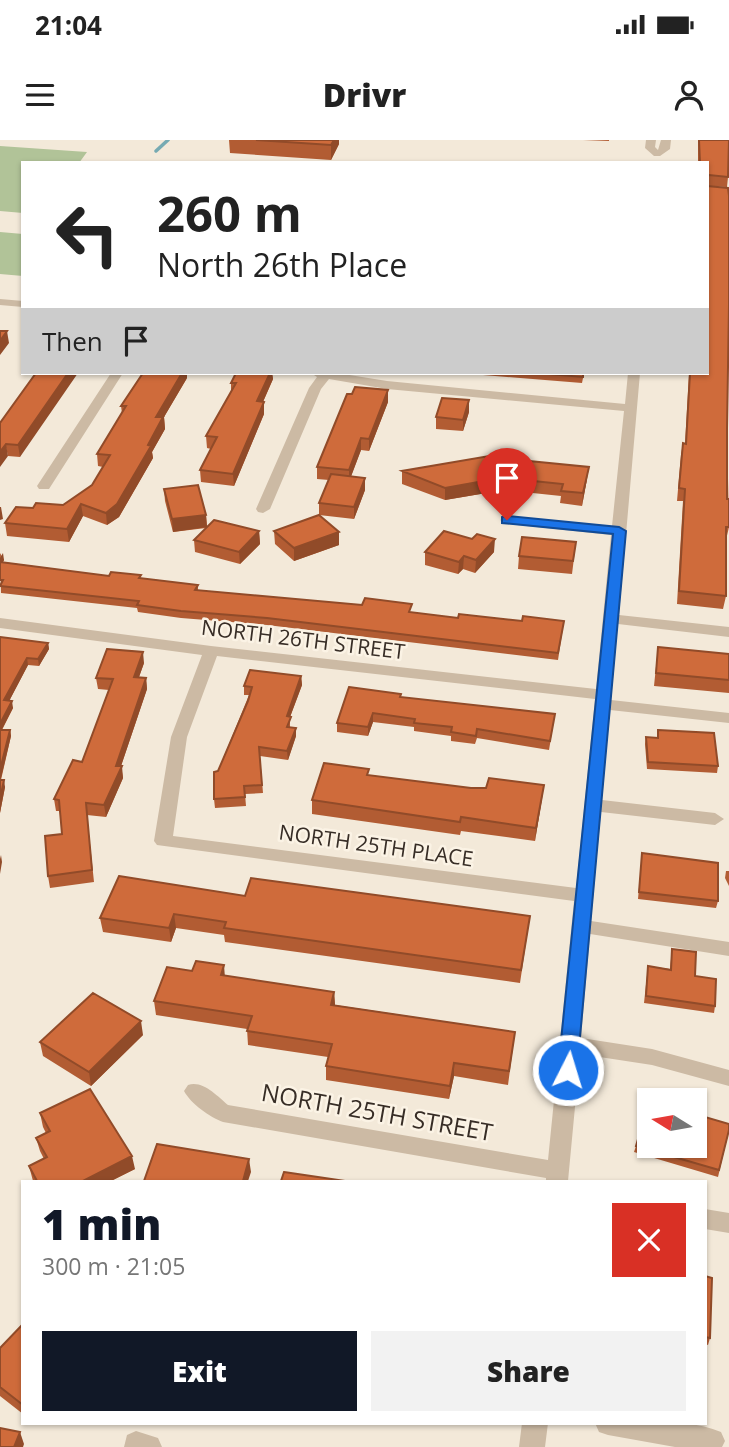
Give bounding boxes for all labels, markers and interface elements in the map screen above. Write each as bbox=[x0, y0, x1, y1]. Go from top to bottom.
text: 21:04 bbox=[35, 7, 102, 43]
text: Drivr bbox=[323, 73, 406, 116]
icon: menu bbox=[21, 76, 59, 114]
icon: person bbox=[670, 76, 708, 114]
text: 260 m bbox=[157, 180, 302, 246]
icon: left bbox=[42, 189, 133, 280]
text: North 26th Place bbox=[157, 243, 407, 286]
icon: arrive bbox=[117, 322, 155, 360]
text: Then bbox=[42, 323, 103, 359]
pin bbox=[477, 448, 537, 520]
icon: arrive bbox=[488, 459, 526, 497]
street label: NORTH 26TH STREET bbox=[200, 613, 407, 665]
street label: NORTH 25TH PLACE bbox=[277, 818, 475, 873]
position arrow bbox=[531, 1033, 605, 1107]
street label: NORTH 25TH STREET bbox=[259, 1075, 496, 1148]
north arrow bbox=[637, 1088, 707, 1158]
map controls bbox=[637, 1088, 707, 1158]
text: 1 min bbox=[42, 1195, 161, 1252]
button: close bbox=[612, 1203, 686, 1277]
text: 300 m · 21:05 bbox=[42, 1250, 185, 1282]
button: Exit bbox=[42, 1331, 357, 1411]
button: Share bbox=[371, 1331, 686, 1411]

